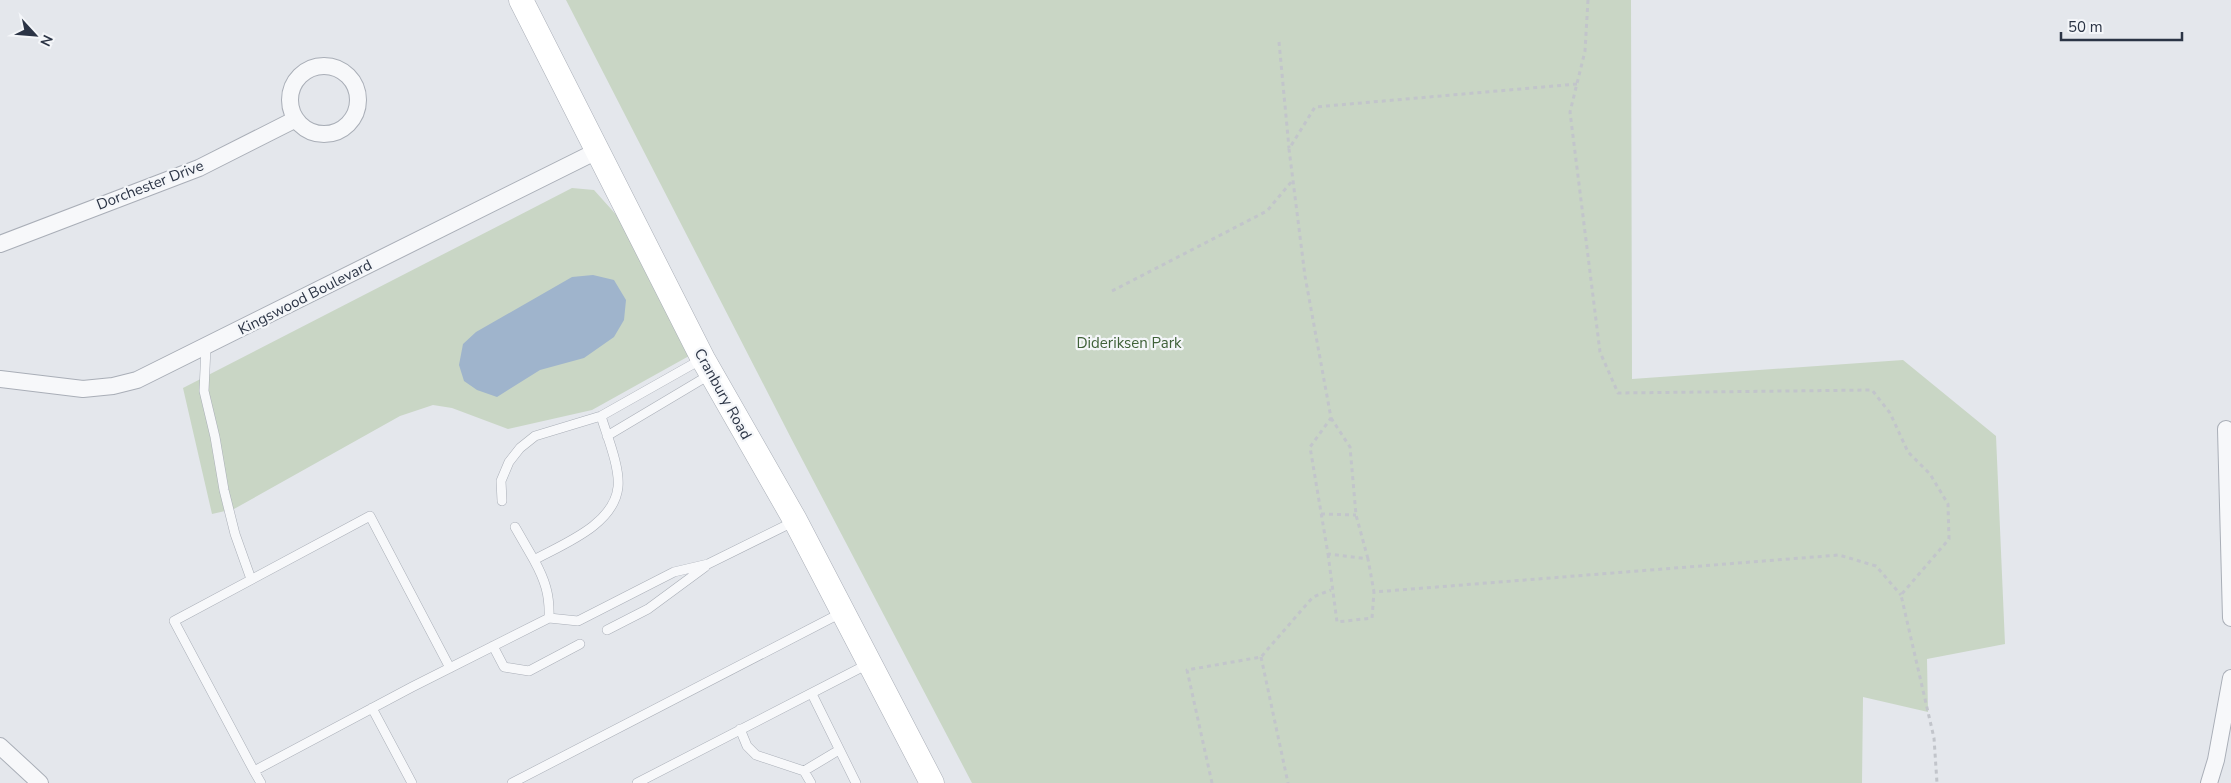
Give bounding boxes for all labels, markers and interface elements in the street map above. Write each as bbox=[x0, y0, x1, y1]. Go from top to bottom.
north arrow bbox=[10, 10, 60, 60]
scale bar bbox=[2061, 10, 2182, 42]
text: 50 m bbox=[2068, 17, 2103, 37]
text: N bbox=[35, 32, 57, 49]
street label: Dorchester Drive bbox=[94, 155, 206, 215]
street label: Kingswood Boulevard bbox=[235, 255, 375, 339]
park label: Dideriksen Park bbox=[1076, 333, 1182, 353]
street label: Cranbury Road bbox=[690, 345, 756, 443]

